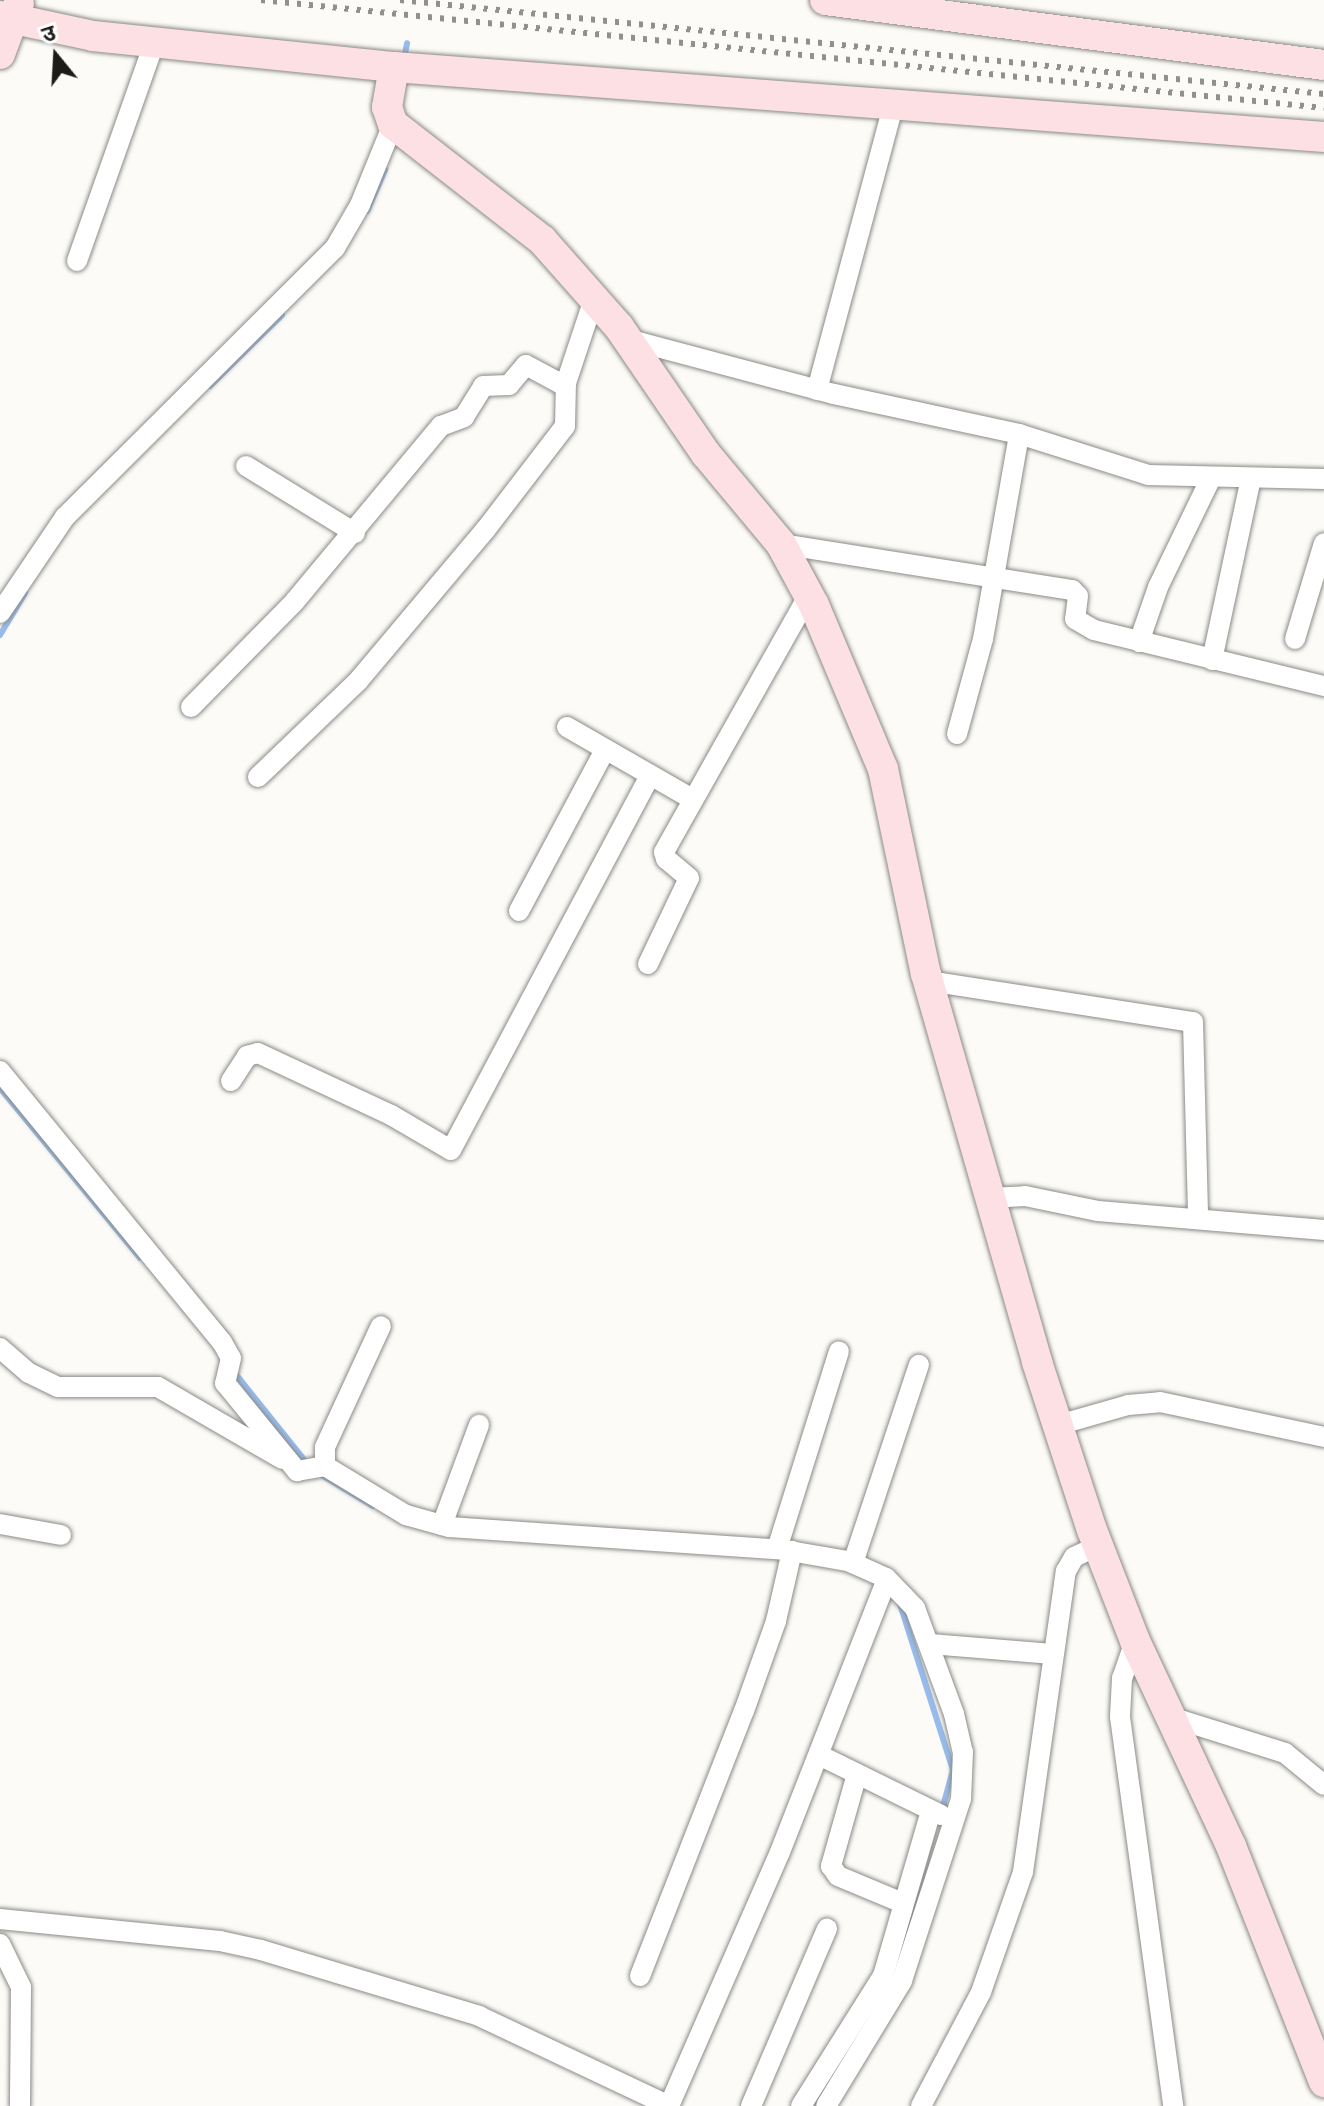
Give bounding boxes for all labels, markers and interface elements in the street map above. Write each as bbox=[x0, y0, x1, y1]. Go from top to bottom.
north arrow bbox=[16, 16, 96, 96]
text: उ bbox=[38, 18, 59, 48]

